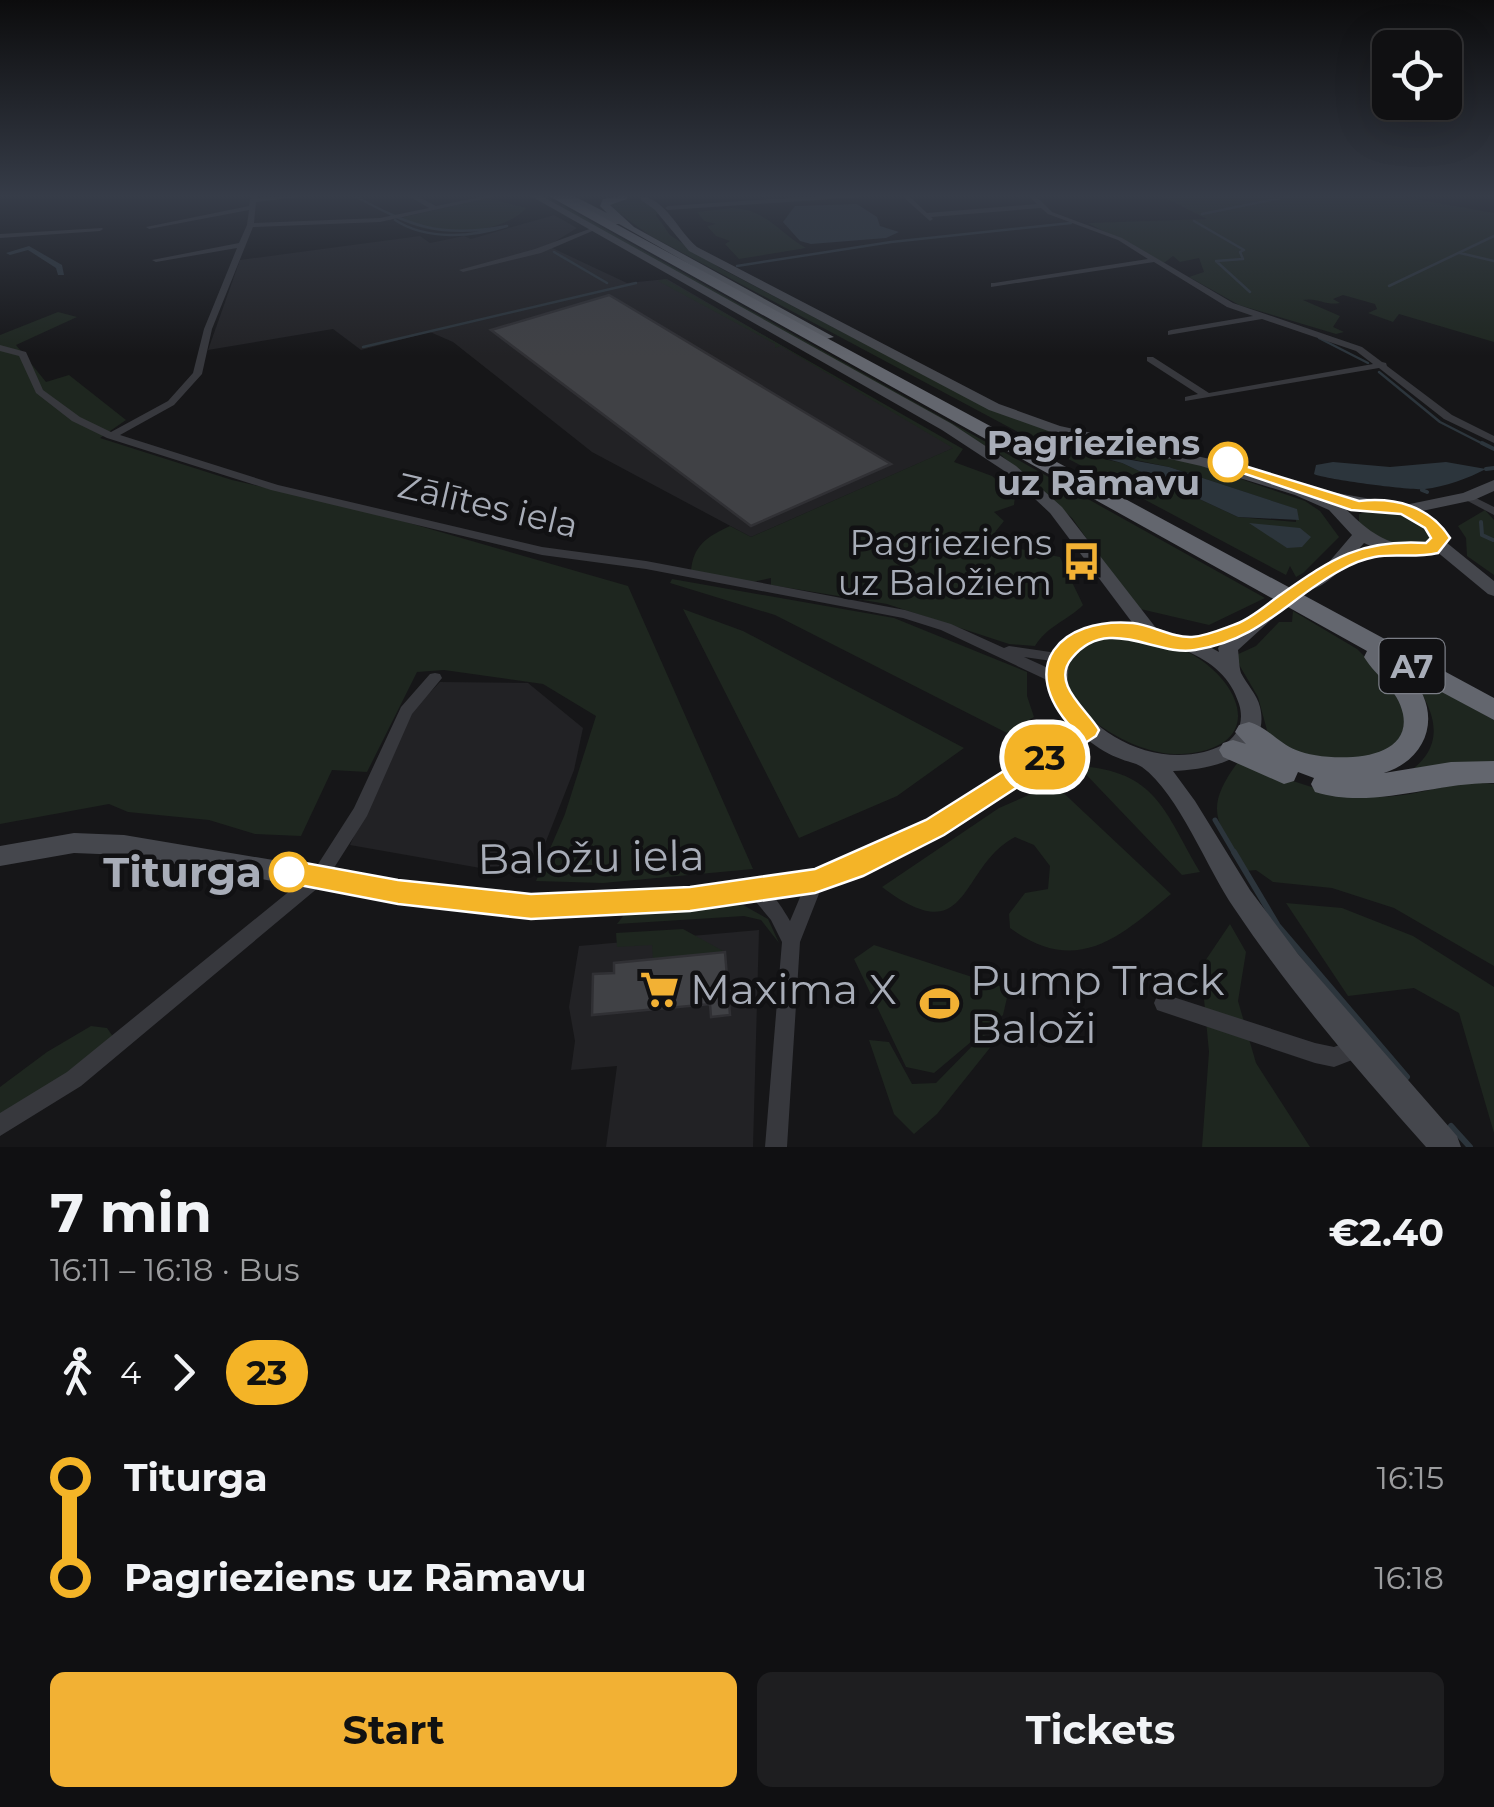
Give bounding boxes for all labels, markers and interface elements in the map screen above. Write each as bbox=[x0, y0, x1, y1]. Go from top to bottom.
map controls bbox=[1372, 30, 1462, 120]
button: locate bbox=[1372, 30, 1462, 120]
place label: Pagrieziens uz Rāmavu bbox=[987, 421, 1200, 504]
marker: Pagrieziens uz Rāmavu bbox=[1209, 443, 1247, 481]
street label: Zālītes iela bbox=[394, 463, 582, 547]
place label: Pagrieziens uz Baložiem bbox=[838, 521, 1052, 604]
bus stop icon: Pagrieziens uz Baložiem bbox=[1061, 541, 1103, 583]
road number: A7 bbox=[1380, 639, 1444, 693]
line badge: 23 bbox=[1000, 724, 1090, 790]
text: 23 bbox=[1024, 736, 1066, 779]
street label: Baložu iela bbox=[477, 829, 705, 885]
place label: Titurga bbox=[103, 846, 262, 898]
marker: Titurga bbox=[270, 853, 308, 891]
place label: Pump Track Baloži bbox=[970, 954, 1224, 1054]
place label: Maxima X bbox=[690, 963, 897, 1015]
supermarket icon: Maxima X bbox=[639, 968, 681, 1010]
sports icon: Pump Track Baloži bbox=[919, 983, 961, 1025]
text: 7 min bbox=[50, 1179, 212, 1246]
text: €2.40 bbox=[1329, 1209, 1444, 1256]
text: 16:11 – 16:18 · Bus bbox=[50, 1250, 300, 1289]
icon: walk bbox=[50, 1345, 105, 1400]
icon: forward bbox=[156, 1345, 211, 1400]
text: 23 bbox=[246, 1351, 288, 1394]
text: 4 bbox=[120, 1353, 141, 1392]
text: Titurga bbox=[124, 1454, 268, 1501]
text: 16:15 bbox=[1377, 1458, 1444, 1497]
text: Pagrieziens uz Rāmavu bbox=[124, 1554, 587, 1601]
text: 16:18 bbox=[1374, 1558, 1444, 1597]
button: Start bbox=[50, 1672, 737, 1787]
button: Tickets bbox=[757, 1672, 1444, 1787]

